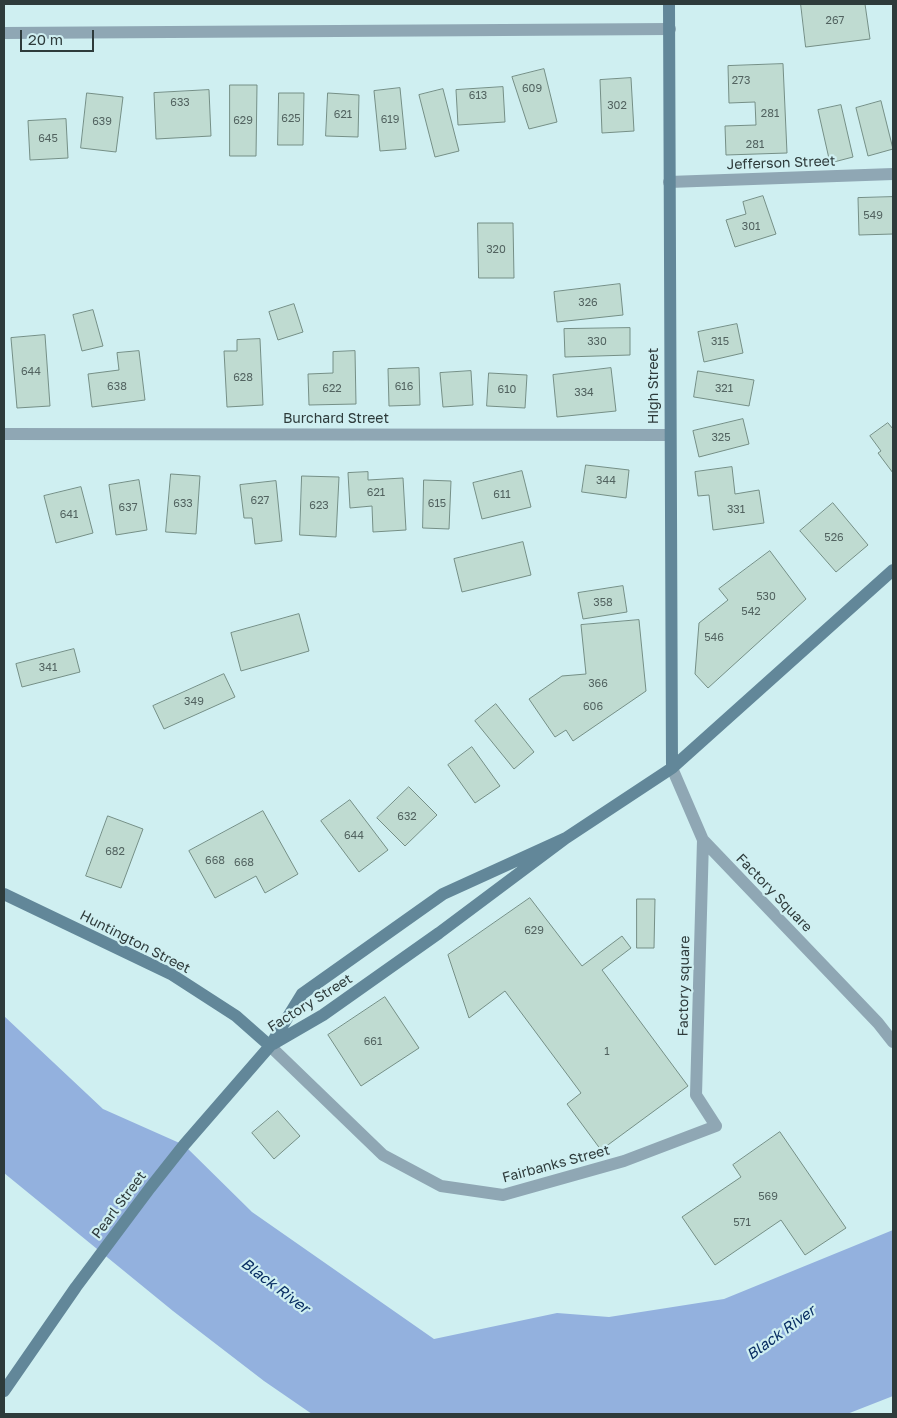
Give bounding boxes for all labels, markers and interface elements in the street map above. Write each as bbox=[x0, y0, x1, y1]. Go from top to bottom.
house number: 267 bbox=[826, 14, 844, 28]
scale bar bbox=[22, 20, 96, 52]
text: 20 m bbox=[28, 30, 63, 48]
house number: 273 bbox=[732, 74, 750, 88]
house number: 609 bbox=[522, 82, 542, 96]
house number: 613 bbox=[469, 89, 487, 103]
house number: 633 bbox=[170, 96, 190, 110]
house number: 302 bbox=[607, 99, 627, 113]
house number: 281 bbox=[761, 107, 779, 121]
house number: 621 bbox=[334, 108, 352, 122]
house number: 625 bbox=[281, 112, 301, 126]
house number: 619 bbox=[381, 113, 399, 127]
house number: 629 bbox=[233, 114, 253, 128]
house number: 639 bbox=[92, 115, 112, 129]
house number: 645 bbox=[38, 132, 58, 146]
house number: 281 bbox=[746, 138, 764, 152]
street label: Jefferson Street bbox=[726, 153, 836, 173]
house number: 549 bbox=[863, 209, 883, 223]
house number: 301 bbox=[742, 220, 760, 234]
house number: 320 bbox=[486, 243, 506, 257]
house number: 326 bbox=[578, 296, 598, 310]
house number: 330 bbox=[587, 335, 607, 349]
house number: 315 bbox=[711, 335, 729, 349]
street label: High Street bbox=[646, 348, 662, 424]
house number: 644 bbox=[21, 365, 41, 379]
house number: 628 bbox=[233, 371, 253, 385]
house number: 638 bbox=[107, 380, 127, 394]
house number: 616 bbox=[395, 380, 413, 394]
house number: 622 bbox=[322, 382, 342, 396]
house number: 321 bbox=[715, 382, 733, 396]
house number: 610 bbox=[498, 383, 516, 397]
house number: 334 bbox=[574, 386, 594, 400]
street label: Burchard Street bbox=[283, 411, 389, 427]
house number: 325 bbox=[711, 431, 731, 445]
house number: 344 bbox=[596, 474, 616, 488]
house number: 621 bbox=[367, 486, 385, 500]
house number: 611 bbox=[493, 488, 511, 502]
house number: 627 bbox=[251, 494, 269, 508]
house number: 633 bbox=[173, 497, 193, 511]
house number: 615 bbox=[428, 497, 446, 511]
house number: 623 bbox=[309, 499, 329, 513]
house number: 637 bbox=[119, 501, 137, 515]
house number: 331 bbox=[727, 503, 745, 517]
house number: 641 bbox=[60, 508, 78, 522]
house number: 526 bbox=[824, 531, 844, 545]
house number: 530 bbox=[756, 590, 776, 604]
house number: 358 bbox=[593, 596, 613, 610]
house number: 542 bbox=[741, 605, 761, 619]
house number: 546 bbox=[704, 631, 724, 645]
house number: 341 bbox=[39, 661, 57, 675]
house number: 366 bbox=[588, 677, 608, 691]
house number: 349 bbox=[184, 695, 204, 709]
house number: 606 bbox=[583, 700, 603, 714]
house number: 632 bbox=[397, 810, 417, 824]
house number: 644 bbox=[344, 829, 364, 843]
house number: 682 bbox=[105, 845, 125, 859]
street label: Factory Square bbox=[732, 850, 816, 936]
house number: 668 bbox=[205, 854, 225, 868]
house number: 668 bbox=[234, 856, 254, 870]
street label: Huntington Street bbox=[77, 907, 193, 977]
house number: 629 bbox=[524, 924, 544, 938]
street label: Factory square bbox=[675, 936, 693, 1036]
street label: Factory Street bbox=[265, 970, 355, 1036]
house number: 661 bbox=[364, 1035, 382, 1049]
house number: 1 bbox=[604, 1045, 610, 1059]
street label: Fairbanks Street bbox=[500, 1142, 612, 1186]
street label: Pearl Street bbox=[88, 1168, 150, 1242]
house number: 569 bbox=[758, 1190, 778, 1204]
house number: 571 bbox=[733, 1216, 751, 1230]
water label: Black River bbox=[237, 1255, 313, 1317]
water label: Black River bbox=[743, 1302, 819, 1364]

